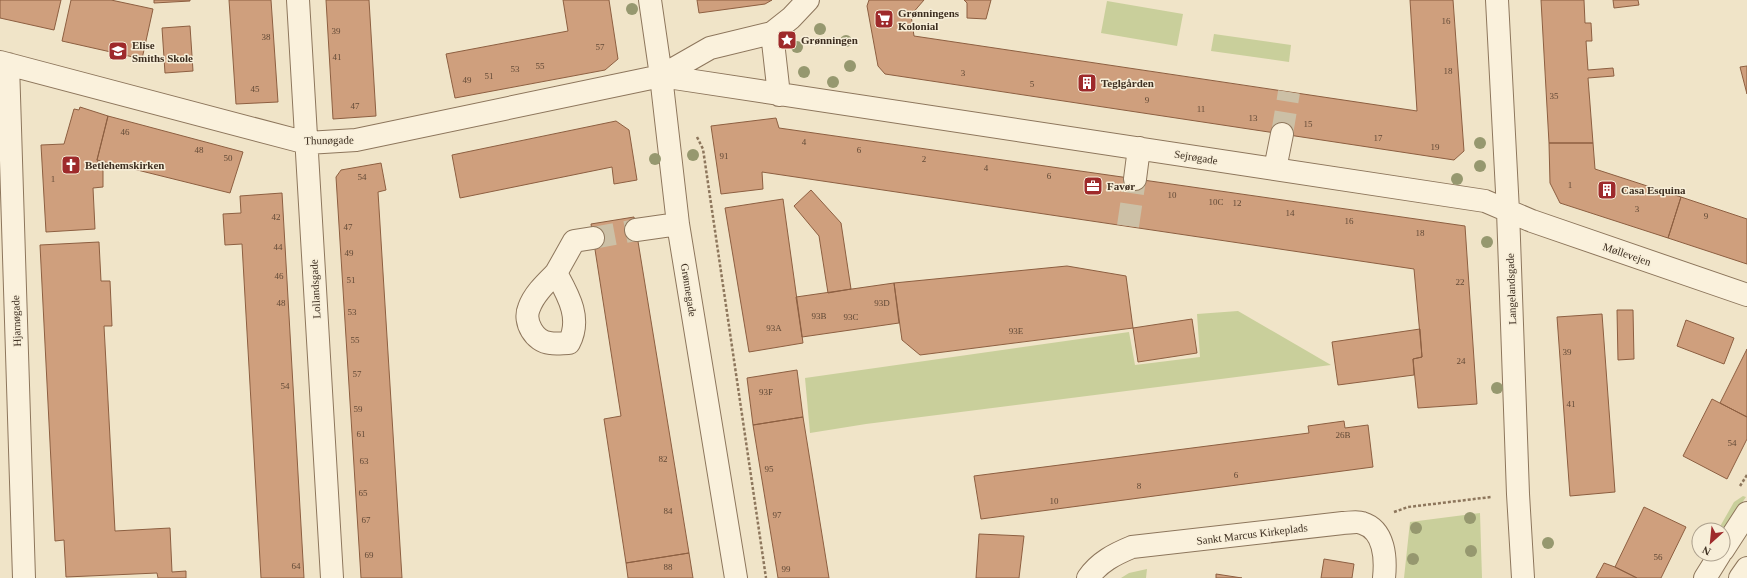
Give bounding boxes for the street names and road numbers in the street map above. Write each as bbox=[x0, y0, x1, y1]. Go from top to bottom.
street label: Thunøgade bbox=[304, 134, 354, 146]
street label: Sejrøgade bbox=[1173, 148, 1219, 166]
street label: Møllevejen bbox=[1601, 240, 1653, 268]
street label: Langelandsgade bbox=[1504, 253, 1518, 325]
street label: Lollandsgade bbox=[307, 259, 323, 319]
street label: Grønnegade bbox=[679, 263, 699, 318]
street label: Hjarnøgade bbox=[9, 295, 23, 347]
street label: Sankt Marcus Kirkeplads bbox=[1196, 521, 1308, 547]

